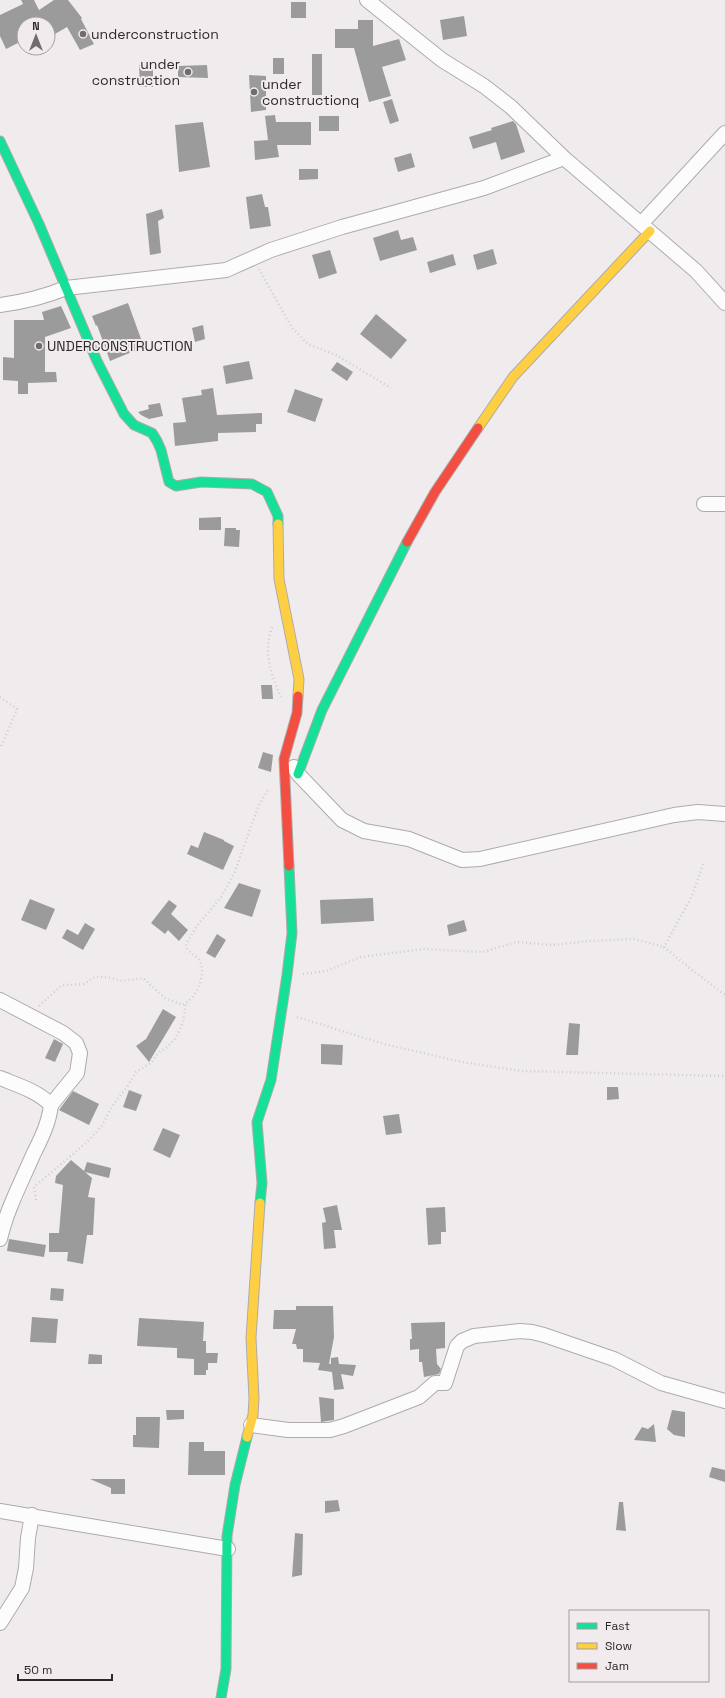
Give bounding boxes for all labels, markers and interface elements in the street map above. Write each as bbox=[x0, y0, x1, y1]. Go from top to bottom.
north arrow bbox=[16, 16, 56, 56]
text: N bbox=[32, 19, 40, 33]
place label: underconstruction bbox=[91, 25, 219, 43]
marker: underconstruction bbox=[78, 29, 88, 39]
place label: under construction bbox=[92, 55, 180, 89]
marker: under construction bbox=[183, 67, 193, 77]
place label: under constructionq bbox=[262, 75, 359, 109]
marker: under constructionq bbox=[249, 87, 259, 97]
place label: UNDERCONSTRUCTION bbox=[47, 337, 193, 355]
marker: UNDERCONSTRUCTION bbox=[34, 341, 44, 351]
legend bbox=[569, 1610, 709, 1682]
text: Fast bbox=[605, 1618, 630, 1634]
text: Slow bbox=[605, 1638, 632, 1654]
scale bar bbox=[18, 1656, 112, 1682]
text: Jam bbox=[605, 1658, 629, 1674]
text: 50 m bbox=[24, 1662, 52, 1678]

